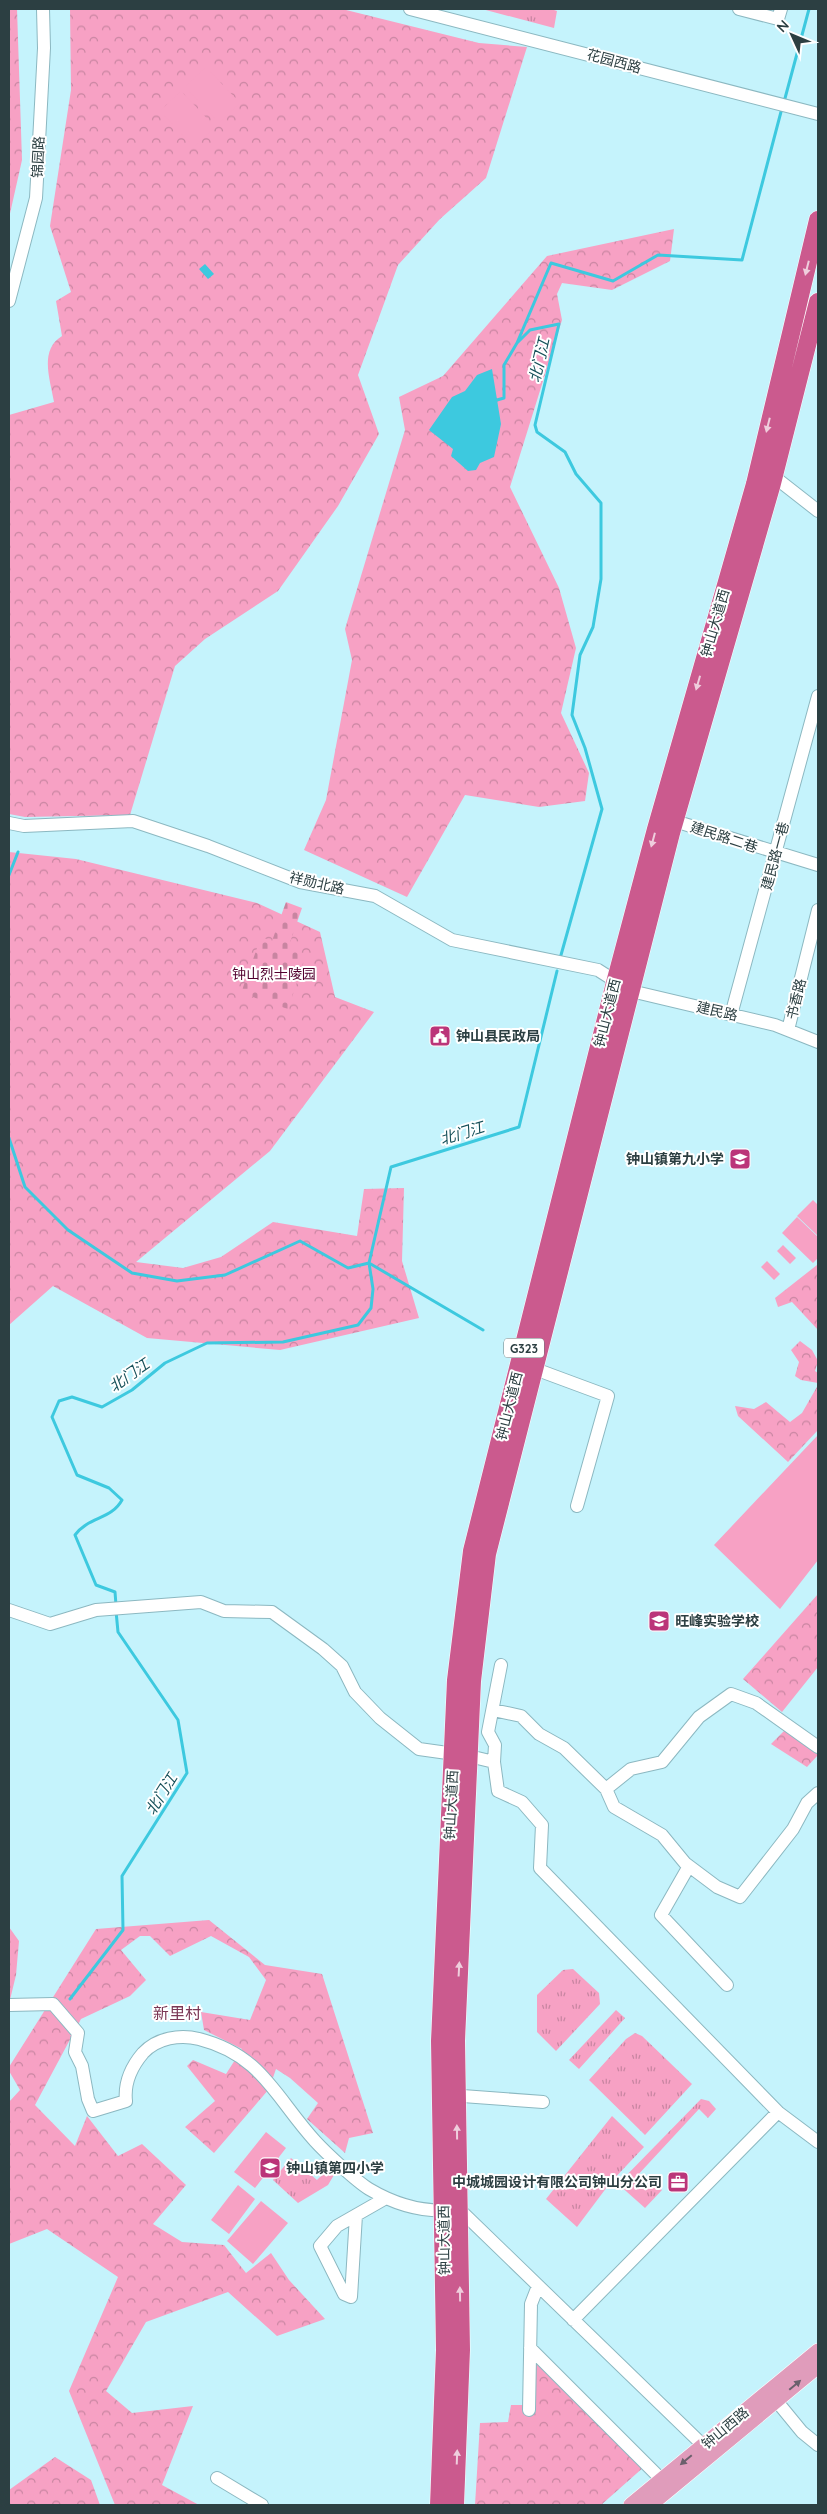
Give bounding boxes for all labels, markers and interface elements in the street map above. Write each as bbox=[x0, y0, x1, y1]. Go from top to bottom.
north arrow bbox=[767, 10, 817, 60]
text: N bbox=[773, 16, 793, 36]
street label: 花园西路 bbox=[585, 45, 643, 77]
street label: 锦园路 bbox=[28, 136, 48, 178]
one-way arrow bbox=[803, 260, 811, 275]
water label: 北门江 bbox=[525, 334, 554, 384]
one-way arrow bbox=[764, 418, 772, 433]
street label: 钟山大道西 bbox=[697, 587, 733, 659]
one-way arrow bbox=[693, 676, 701, 691]
street label: 建民路二巷 bbox=[688, 818, 760, 856]
street label: 建民路一巷 bbox=[757, 820, 793, 892]
one-way arrow bbox=[649, 832, 657, 847]
street label: 祥勋北路 bbox=[288, 868, 346, 898]
park label: 钟山烈士陵园 bbox=[232, 965, 316, 983]
street label: 书香路 bbox=[782, 976, 810, 1022]
street label: 钟山大道西 bbox=[590, 977, 624, 1049]
street label: 建民路 bbox=[695, 998, 739, 1024]
public building icon: 钟山县民政局 bbox=[428, 1024, 452, 1048]
place label: 钟山县民政局 bbox=[456, 1027, 540, 1045]
water label: 北门江 bbox=[438, 1117, 488, 1149]
school or university icon: 钟山镇第九小学 bbox=[728, 1147, 752, 1171]
place label: 钟山镇第九小学 bbox=[626, 1150, 724, 1168]
road number: G323 bbox=[504, 1339, 544, 1358]
water label: 北门江 bbox=[105, 1353, 155, 1396]
street label: 钟山大道西 bbox=[492, 1370, 526, 1442]
school or university icon: 旺峰实验学校 bbox=[647, 1609, 671, 1633]
place label: 旺峰实验学校 bbox=[675, 1612, 759, 1630]
water label: 北门江 bbox=[141, 1768, 182, 1818]
street label: 钟山大道西 bbox=[440, 1770, 462, 1840]
one-way arrow bbox=[456, 1961, 464, 1977]
district label: 新里村 bbox=[153, 2003, 201, 2023]
one-way arrow bbox=[453, 2123, 461, 2139]
school or university icon: 钟山镇第四小学 bbox=[258, 2156, 282, 2180]
place label: 钟山镇第四小学 bbox=[286, 2159, 384, 2177]
office icon: 中城城园设计有限公司钟山分公司 bbox=[666, 2170, 690, 2194]
place label: 中城城园设计有限公司钟山分公司 bbox=[452, 2173, 662, 2191]
street label: 钟山大道西 bbox=[434, 2205, 454, 2275]
one-way arrow bbox=[456, 2286, 464, 2302]
one-way arrow bbox=[789, 2379, 801, 2391]
street label: 钟山西路 bbox=[698, 2403, 752, 2453]
one-way arrow bbox=[453, 2448, 461, 2464]
one-way arrow bbox=[680, 2454, 693, 2465]

